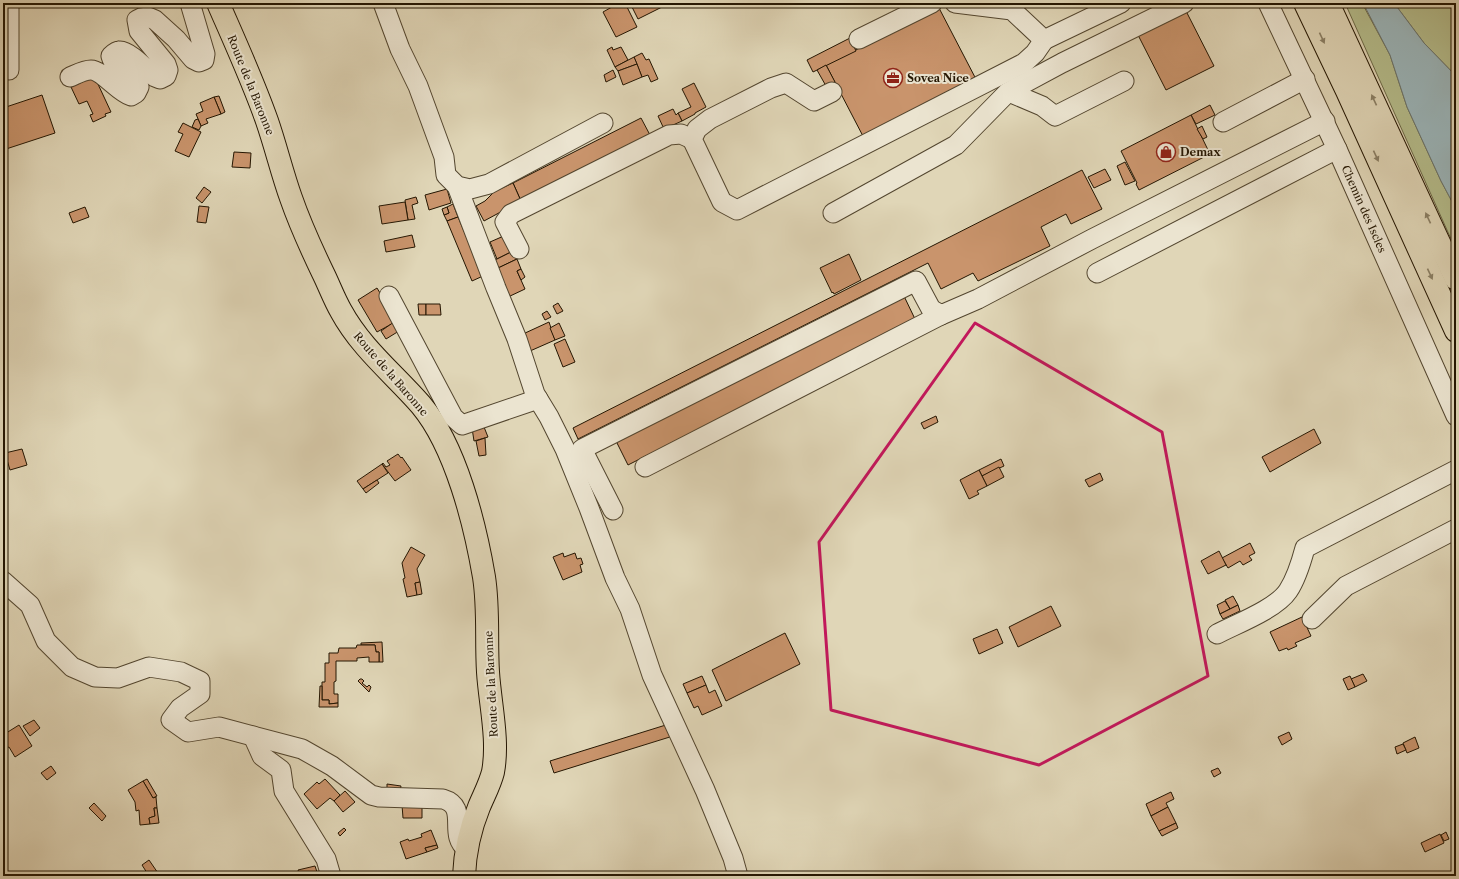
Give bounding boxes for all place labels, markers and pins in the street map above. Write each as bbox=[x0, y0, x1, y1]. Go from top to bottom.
office icon: Sovea Nice bbox=[882, 67, 904, 89]
place label: Sovea Nice bbox=[907, 71, 969, 85]
shop icon: Demax bbox=[1155, 141, 1177, 163]
place label: Demax bbox=[1180, 145, 1221, 159]

